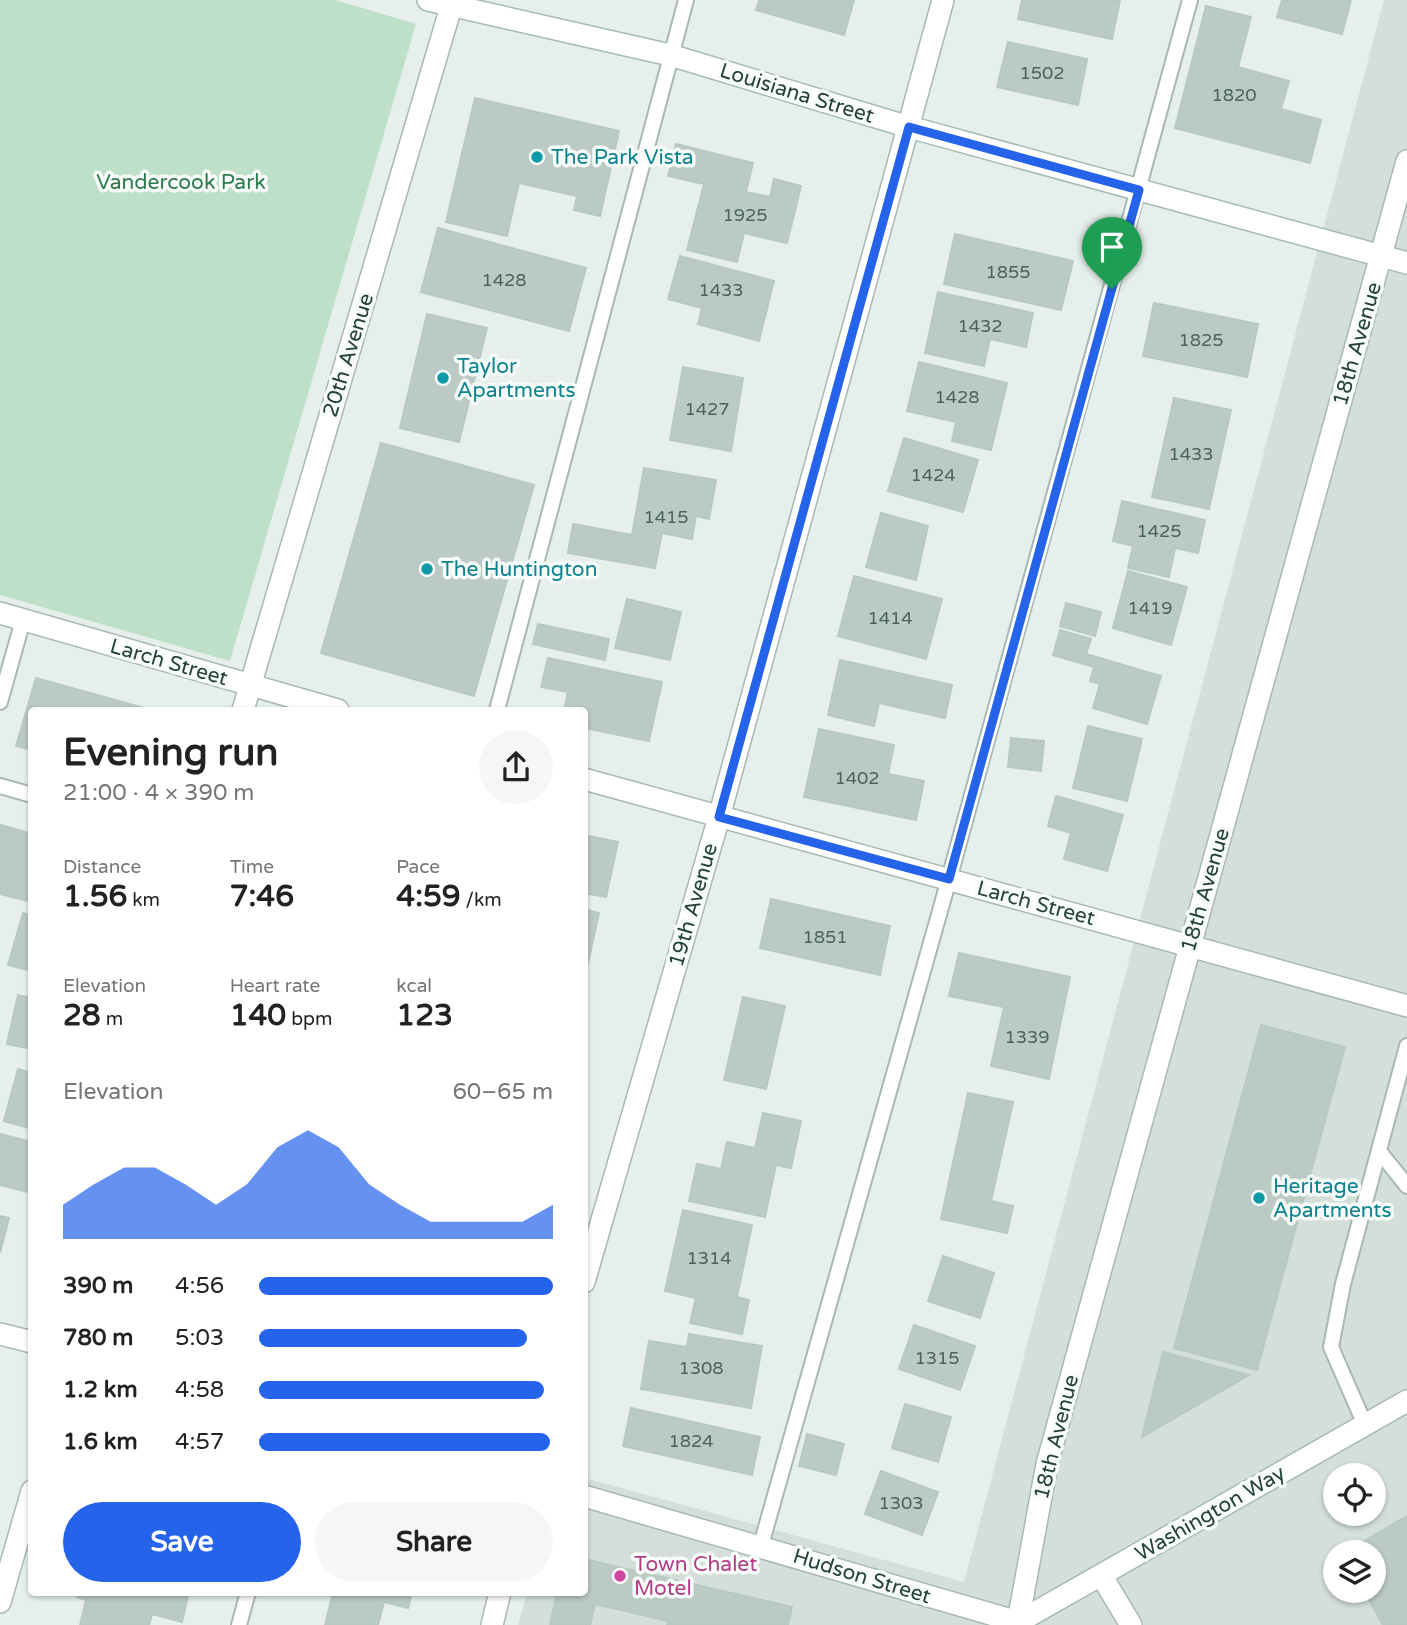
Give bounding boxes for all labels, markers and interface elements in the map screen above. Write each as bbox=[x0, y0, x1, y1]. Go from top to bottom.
street label: Louisiana Street bbox=[717, 58, 877, 129]
house number: 1502 bbox=[1019, 62, 1065, 84]
house number: 1820 bbox=[1211, 84, 1257, 106]
place label: The Park Vista bbox=[551, 145, 694, 170]
marker: The Park Vista bbox=[529, 149, 545, 165]
park label: Vandercook Park bbox=[96, 170, 266, 195]
house number: 1925 bbox=[722, 204, 768, 226]
pin bbox=[1082, 217, 1142, 289]
icon: arrive bbox=[1093, 228, 1131, 266]
house number: 1855 bbox=[985, 261, 1031, 283]
house number: 1428 bbox=[481, 269, 527, 291]
house number: 1433 bbox=[698, 279, 744, 301]
street label: 18th Avenue bbox=[1328, 279, 1387, 409]
street label: 20th Avenue bbox=[318, 290, 379, 420]
house number: 1432 bbox=[957, 315, 1003, 337]
house number: 1825 bbox=[1178, 329, 1224, 351]
place label: Taylor Apartments bbox=[457, 354, 575, 403]
marker: Taylor Apartments bbox=[435, 370, 451, 386]
house number: 1428 bbox=[934, 386, 980, 408]
house number: 1427 bbox=[684, 398, 730, 420]
house number: 1433 bbox=[1168, 443, 1214, 465]
house number: 1424 bbox=[910, 464, 956, 486]
house number: 1415 bbox=[643, 506, 689, 528]
house number: 1425 bbox=[1136, 520, 1182, 542]
place label: The Huntington bbox=[441, 557, 597, 582]
marker: The Huntington bbox=[419, 561, 435, 577]
house number: 1419 bbox=[1127, 597, 1173, 619]
house number: 1414 bbox=[867, 607, 913, 629]
street label: Larch Street bbox=[107, 634, 231, 691]
text: Evening run bbox=[63, 730, 278, 776]
button: share bbox=[479, 730, 553, 804]
house number: 1402 bbox=[834, 767, 880, 789]
text: 21:00 · 4 × 390 m bbox=[63, 779, 254, 807]
street label: 18th Avenue bbox=[1176, 825, 1235, 955]
street label: 19th Avenue bbox=[664, 840, 723, 970]
text: Distance bbox=[63, 856, 141, 878]
text: Time bbox=[230, 856, 274, 878]
text: Pace bbox=[396, 856, 440, 878]
street label: Larch Street bbox=[974, 876, 1098, 931]
text: 1.56 bbox=[63, 878, 127, 915]
text: 7:46 bbox=[230, 878, 294, 915]
text: 4:59 bbox=[396, 878, 461, 915]
text: km bbox=[127, 889, 160, 911]
text: /km bbox=[461, 889, 502, 911]
house number: 1851 bbox=[802, 926, 848, 948]
text: Elevation bbox=[63, 975, 146, 997]
text: Heart rate bbox=[230, 975, 320, 997]
text: kcal bbox=[396, 975, 432, 997]
text: 28 bbox=[63, 997, 101, 1034]
text: 140 bbox=[230, 997, 286, 1034]
text: 123 bbox=[396, 997, 453, 1034]
text: m bbox=[101, 1008, 123, 1030]
text: bpm bbox=[286, 1008, 333, 1030]
house number: 1339 bbox=[1004, 1026, 1050, 1048]
text: Elevation bbox=[63, 1078, 164, 1106]
text: 60–65 m bbox=[452, 1078, 553, 1106]
place label: Heritage Apartments bbox=[1273, 1174, 1391, 1223]
marker: Heritage Apartments bbox=[1251, 1190, 1267, 1206]
house number: 1314 bbox=[686, 1247, 732, 1269]
text: 390 m bbox=[63, 1272, 133, 1300]
text: 4:56 bbox=[175, 1272, 224, 1300]
text: 780 m bbox=[63, 1324, 133, 1352]
text: 5:03 bbox=[175, 1324, 224, 1352]
house number: 1315 bbox=[914, 1347, 960, 1369]
house number: 1308 bbox=[678, 1357, 724, 1379]
street label: 18th Avenue bbox=[1029, 1372, 1084, 1502]
text: 1.2 km bbox=[63, 1376, 138, 1404]
text: 4:58 bbox=[175, 1376, 224, 1404]
text: 1.6 km bbox=[63, 1428, 138, 1456]
text: 4:57 bbox=[175, 1428, 224, 1456]
house number: 1824 bbox=[668, 1430, 714, 1452]
street label: Washington Way bbox=[1131, 1460, 1289, 1566]
map controls bbox=[1323, 1463, 1386, 1603]
button: locate bbox=[1323, 1463, 1386, 1526]
house number: 1303 bbox=[878, 1492, 924, 1514]
button: Save bbox=[63, 1502, 301, 1582]
button: Share bbox=[315, 1502, 553, 1582]
button: layers bbox=[1323, 1540, 1386, 1603]
street label: Hudson Street bbox=[790, 1544, 934, 1609]
place label: Town Chalet Motel bbox=[634, 1552, 757, 1601]
marker: Town Chalet Motel bbox=[612, 1568, 628, 1584]

